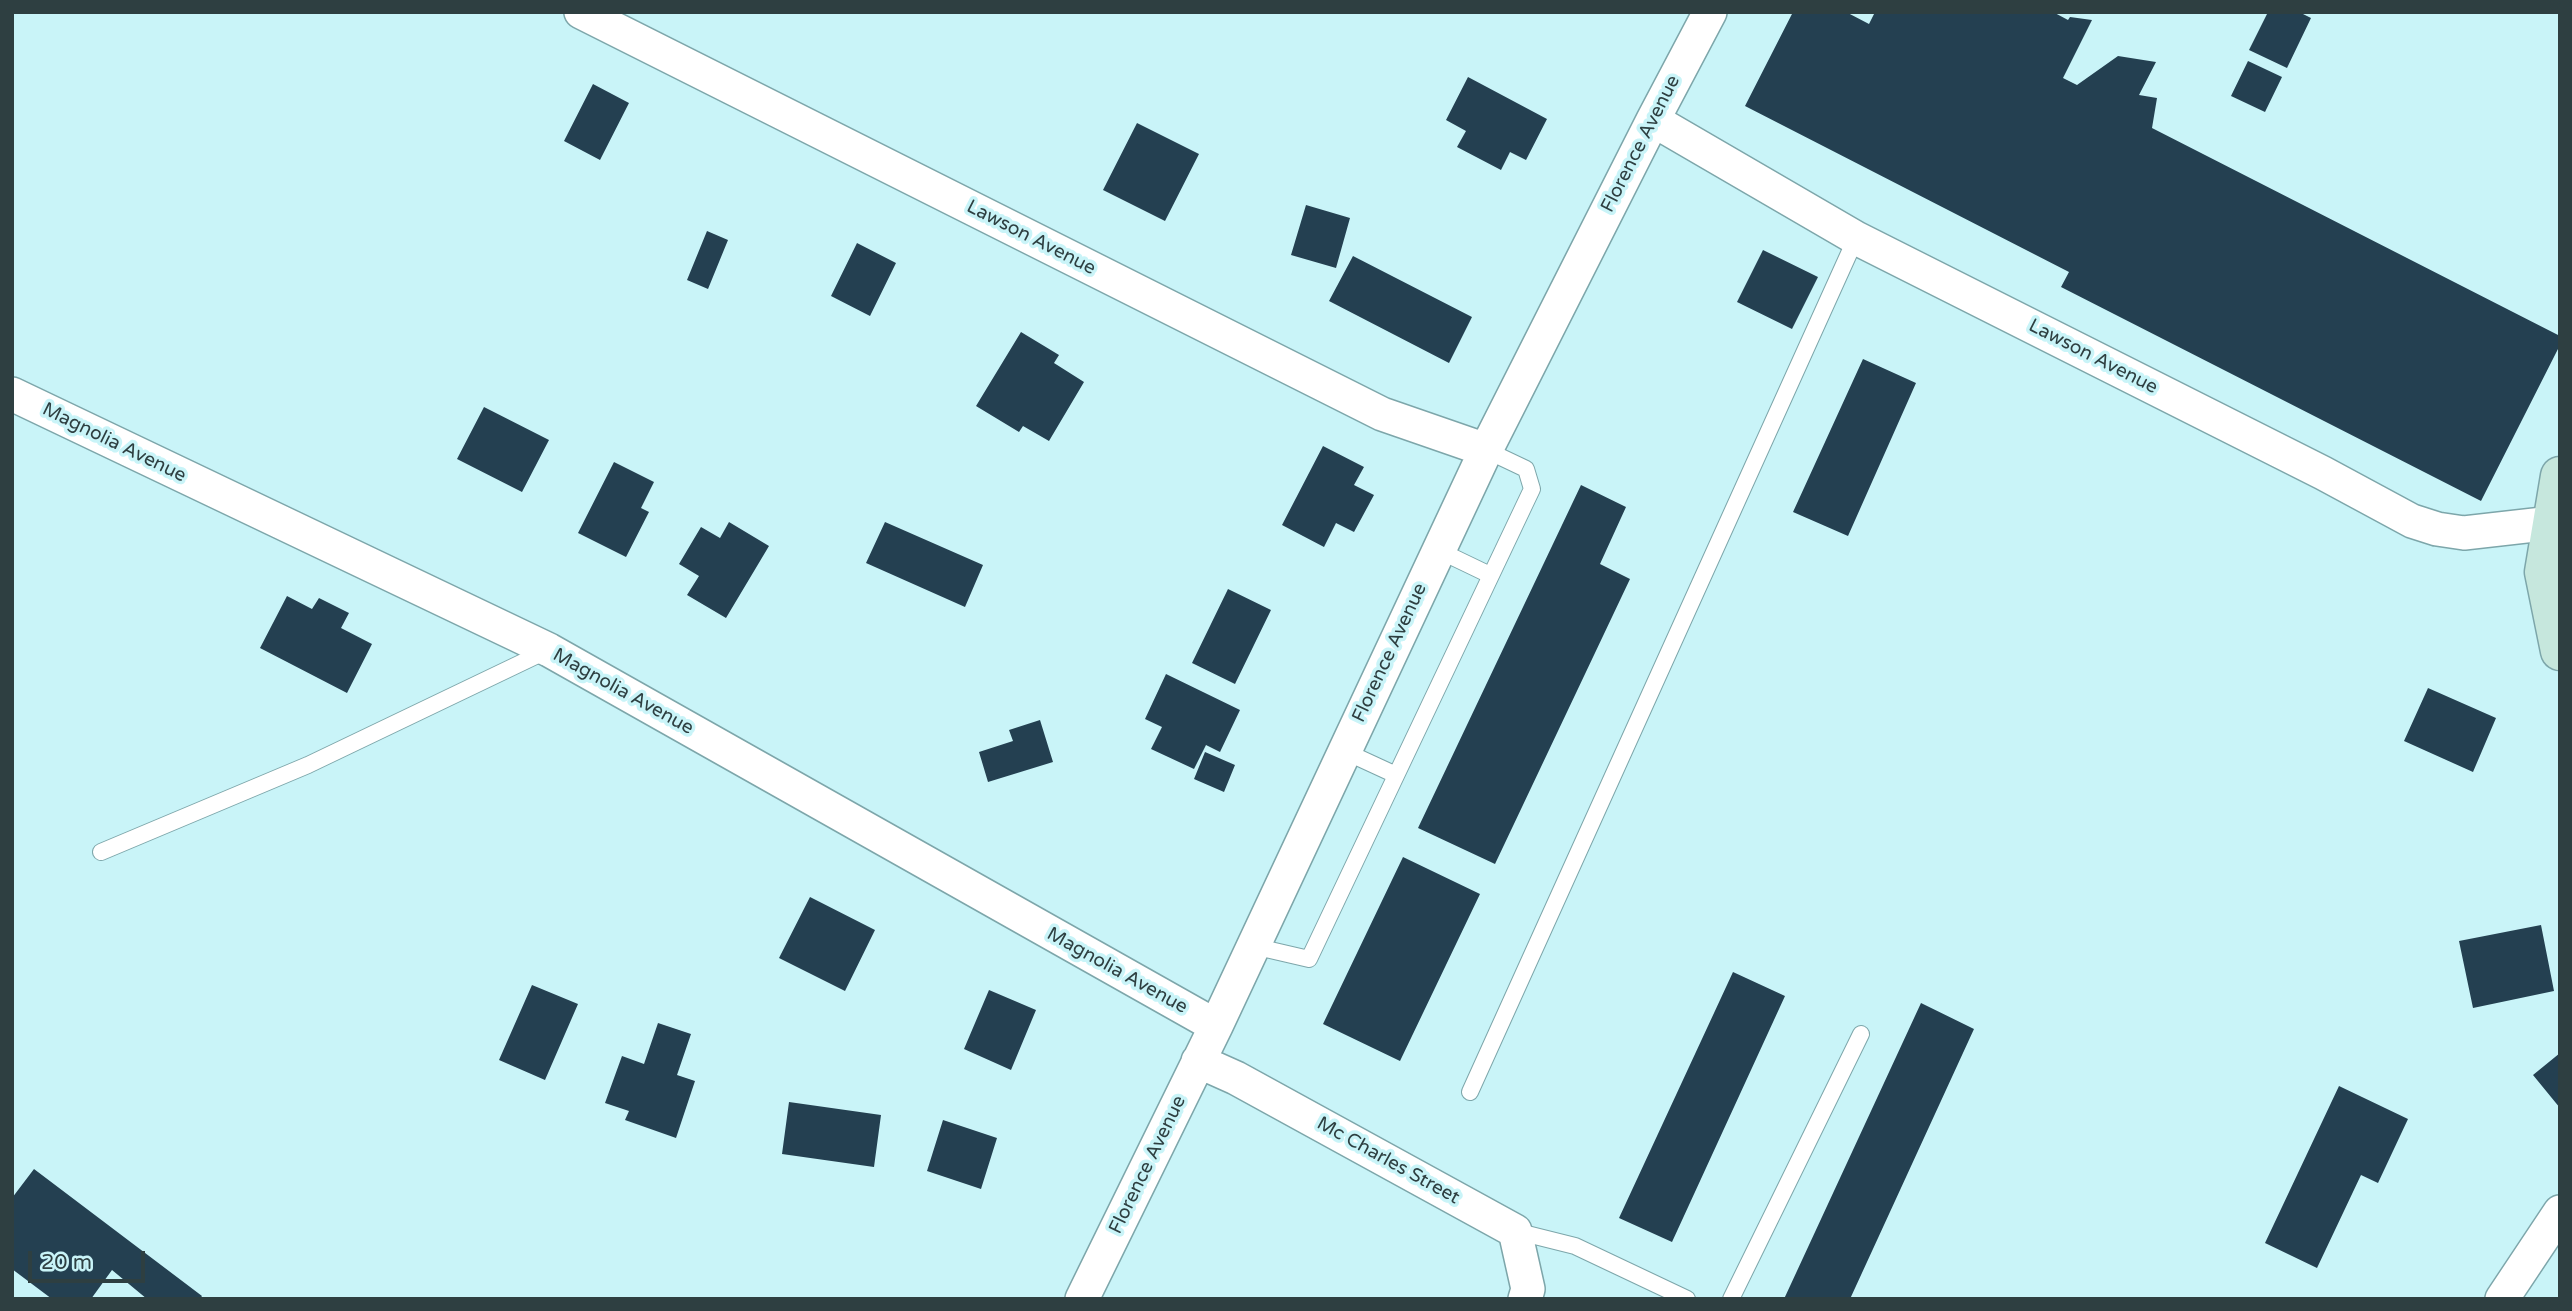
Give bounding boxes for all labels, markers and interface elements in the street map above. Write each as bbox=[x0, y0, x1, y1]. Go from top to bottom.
street label: Florence Avenue bbox=[1597, 72, 1685, 216]
street label: Lawson Avenue bbox=[963, 196, 1099, 280]
street label: Lawson Avenue bbox=[2025, 315, 2161, 399]
street label: Magnolia Avenue bbox=[38, 398, 190, 488]
street label: Florence Avenue bbox=[1348, 580, 1432, 726]
street label: Magnolia Avenue bbox=[549, 644, 697, 740]
street label: Magnolia Avenue bbox=[1043, 923, 1191, 1019]
street label: Florence Avenue bbox=[1105, 1092, 1191, 1238]
street label: Mc Charles Street bbox=[1313, 1112, 1463, 1210]
scale bar bbox=[32, 1238, 149, 1282]
text: 20 m bbox=[41, 1250, 92, 1275]

